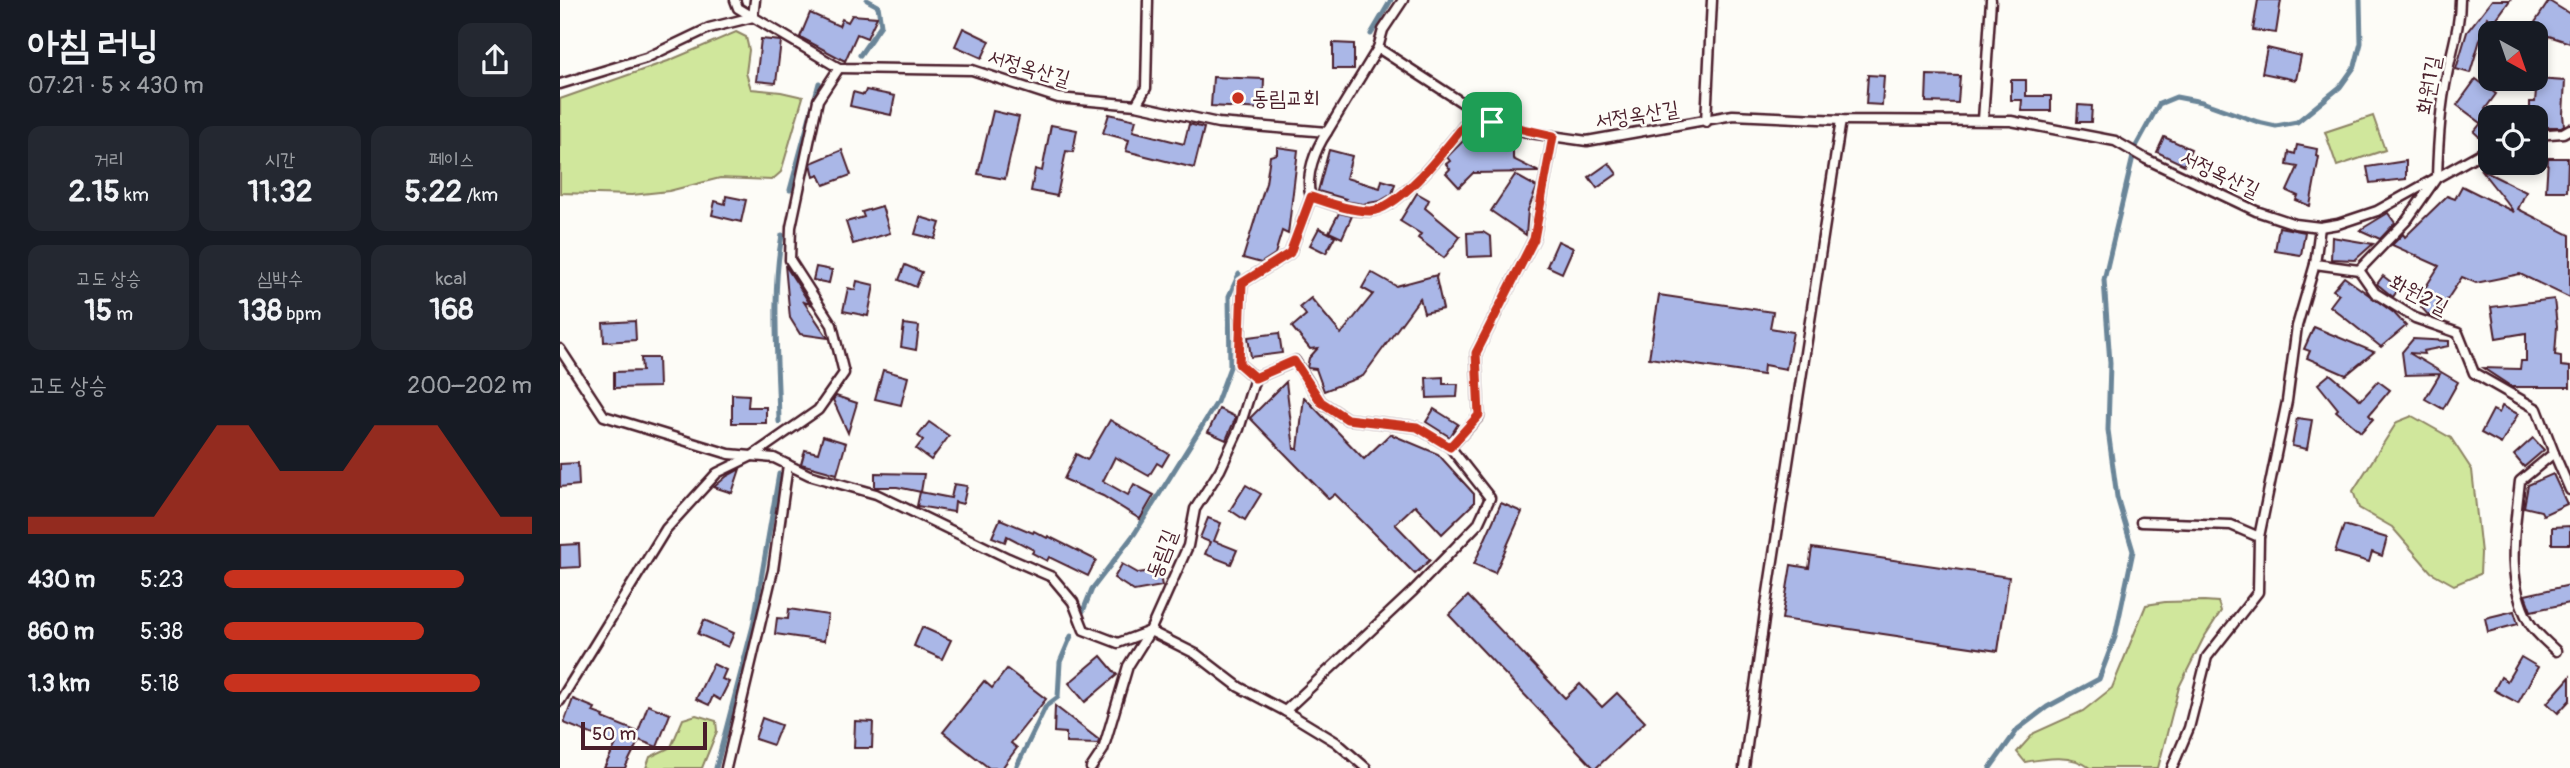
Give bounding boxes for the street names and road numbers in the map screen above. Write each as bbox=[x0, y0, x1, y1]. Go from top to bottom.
street label: 서정옥산길 bbox=[985, 43, 1073, 93]
street label: 화원1길 bbox=[2411, 54, 2447, 116]
street label: 서정옥산길 bbox=[1593, 95, 1681, 135]
street label: 서정옥산길 bbox=[2176, 144, 2264, 204]
street label: 화원2길 bbox=[2385, 269, 2453, 321]
street label: 동림길 bbox=[1140, 525, 1184, 583]

